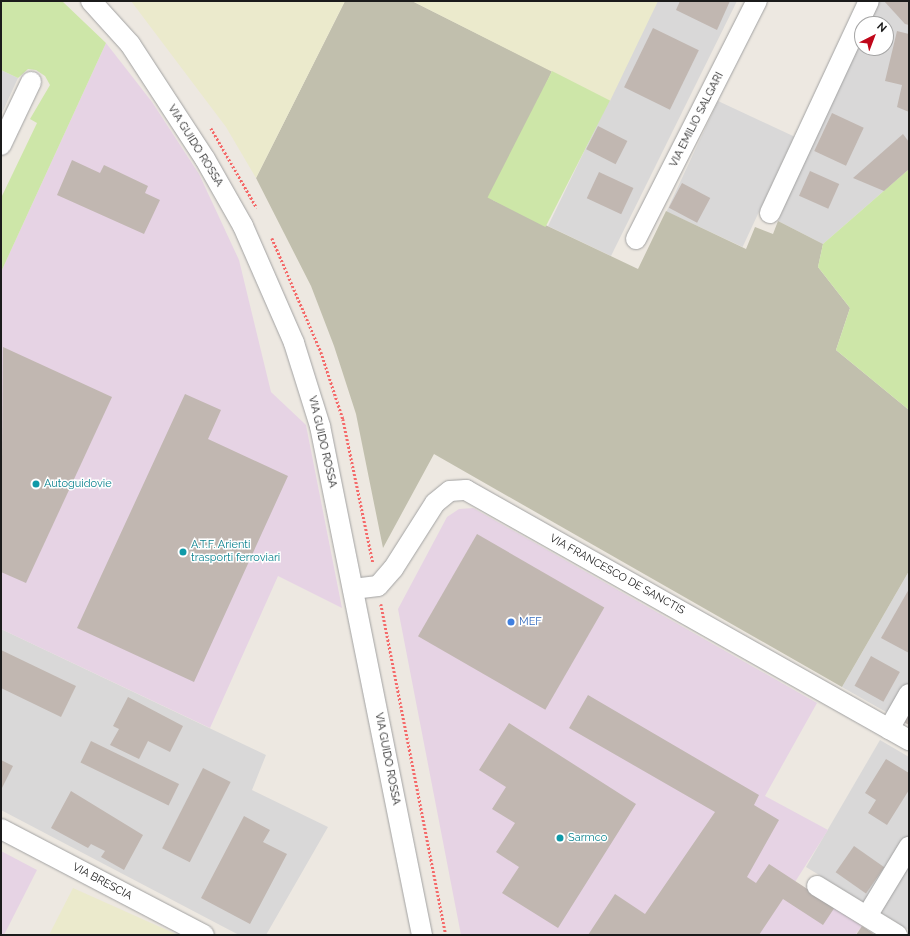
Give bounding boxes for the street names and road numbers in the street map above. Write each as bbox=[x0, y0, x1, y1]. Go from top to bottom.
street label: VIA EMILIO SALGARI bbox=[667, 70, 727, 170]
street label: VIA GUIDO ROSSA bbox=[164, 102, 226, 190]
street label: VIA GUIDO ROSSA bbox=[305, 395, 339, 489]
street label: VIA FRANCESCO DE SANCTIS bbox=[547, 532, 687, 618]
street label: VIA GUIDO ROSSA bbox=[372, 711, 402, 807]
street label: VIA BRESCIA bbox=[70, 861, 134, 903]

